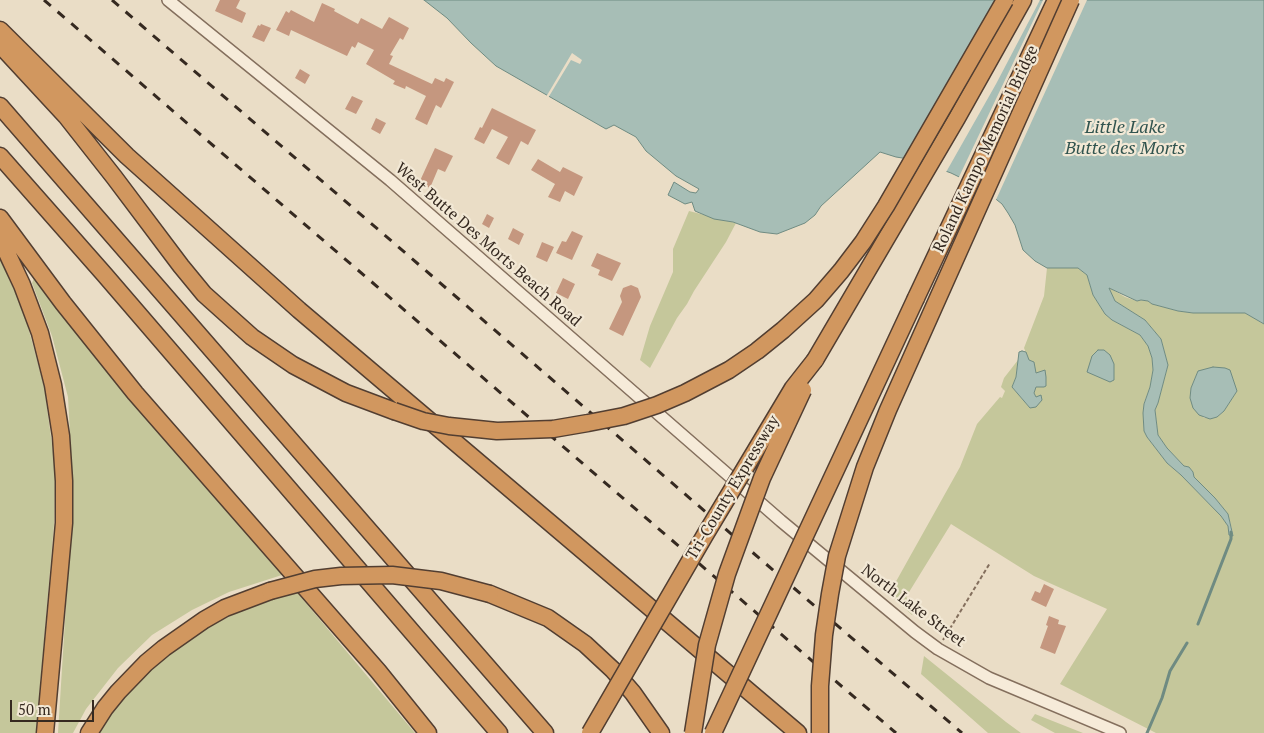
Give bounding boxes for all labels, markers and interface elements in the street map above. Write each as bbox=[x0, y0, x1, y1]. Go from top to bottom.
street label: Roland Kampo Memorial Bridge bbox=[929, 42, 1043, 256]
water label: Little Lake Butte des Morts bbox=[1065, 117, 1185, 160]
street label: West Butte Des Morts Beach Road bbox=[391, 159, 585, 331]
street label: Tri-County Expressway bbox=[682, 412, 784, 564]
street label: North Lake Street bbox=[857, 561, 969, 651]
scale bar bbox=[12, 690, 96, 722]
text: 50 m bbox=[18, 699, 51, 719]

